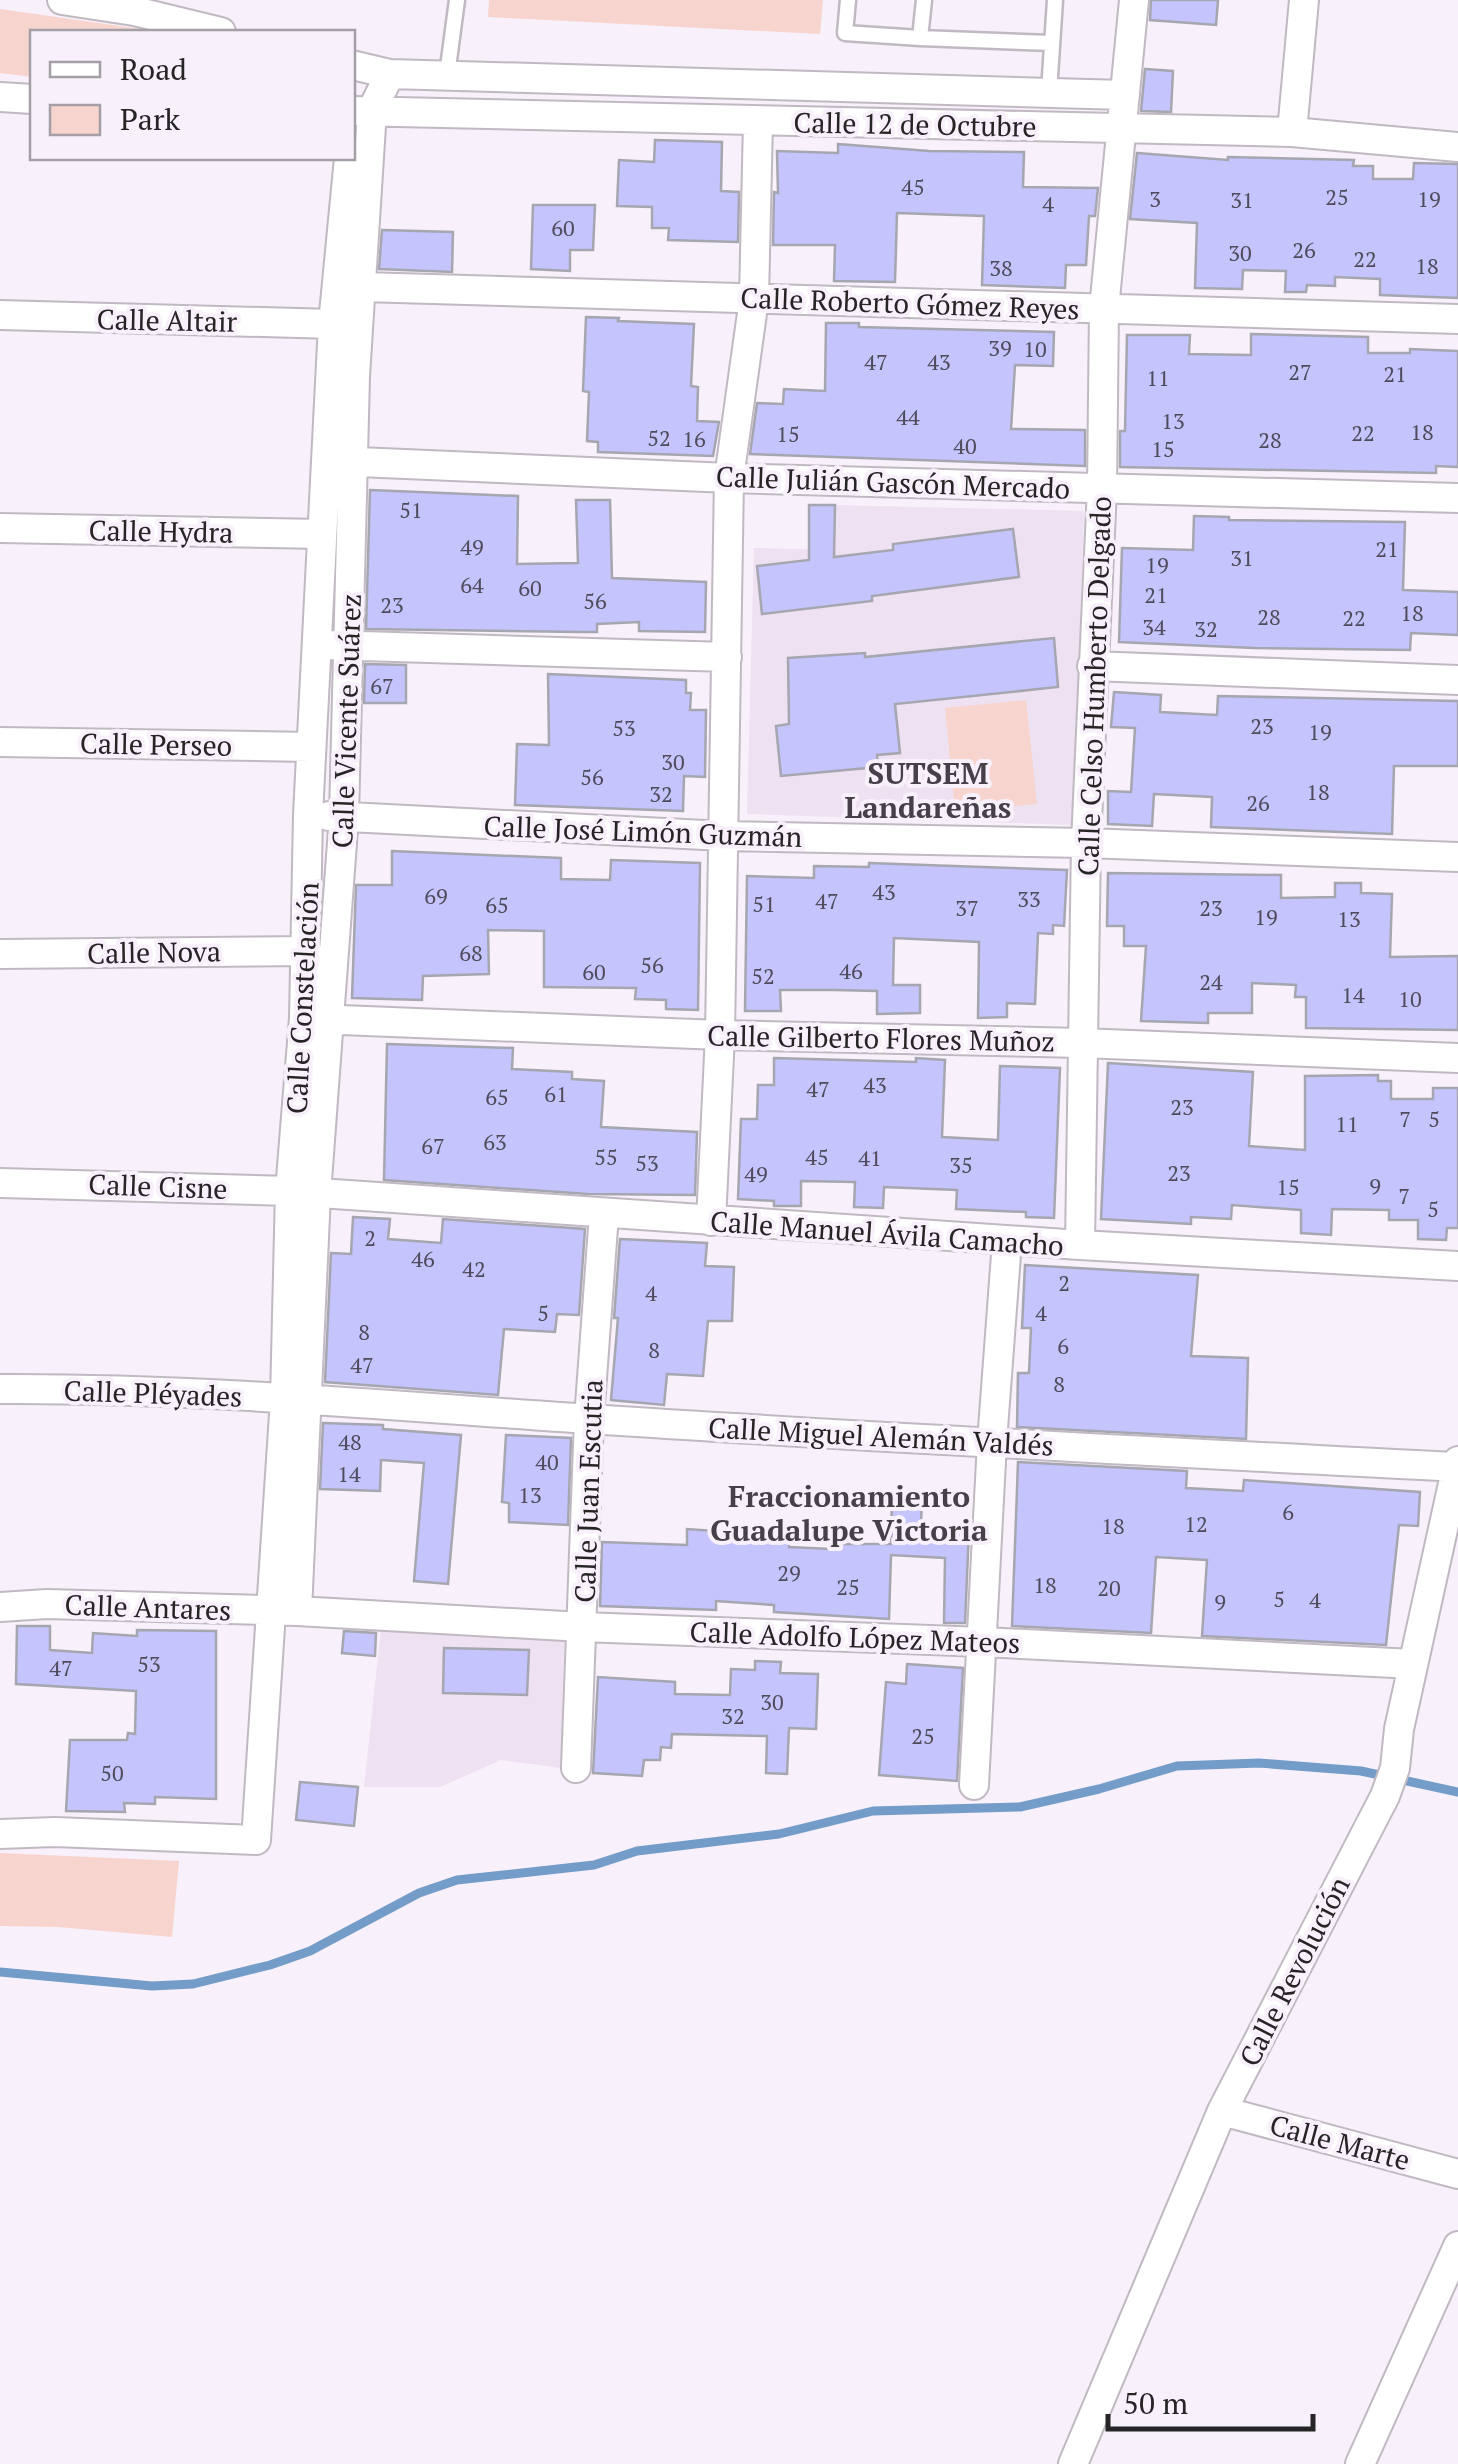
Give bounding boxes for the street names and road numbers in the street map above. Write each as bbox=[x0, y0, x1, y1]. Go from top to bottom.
street label: Calle 12 de Octubre bbox=[793, 103, 1037, 145]
street label: Calle Roberto Gómez Reyes bbox=[740, 279, 1080, 327]
street label: Calle Altair bbox=[96, 300, 238, 340]
street label: Calle Julián Gascón Mercado bbox=[715, 457, 1071, 507]
street label: Calle Celso Humberto Delgado bbox=[1069, 496, 1119, 876]
street label: Calle Hydra bbox=[88, 511, 234, 551]
street label: Calle Vicente Suárez bbox=[323, 593, 369, 849]
street label: Calle Perseo bbox=[80, 724, 232, 764]
street label: Calle José Limón Guzmán bbox=[483, 807, 803, 855]
street label: Calle Constelación bbox=[277, 881, 327, 1115]
street label: Calle Nova bbox=[87, 932, 221, 972]
street label: Calle Gilberto Flores Muñoz bbox=[707, 1016, 1055, 1060]
street label: Calle Cisne bbox=[88, 1165, 228, 1207]
street label: Calle Manuel Ávila Camacho bbox=[709, 1202, 1065, 1264]
street label: Calle Pléyades bbox=[63, 1371, 243, 1415]
street label: Calle Juan Escutia bbox=[566, 1379, 610, 1603]
street label: Calle Miguel Alemán Valdés bbox=[707, 1408, 1055, 1464]
street label: Calle Antares bbox=[64, 1586, 232, 1628]
street label: Calle Adolfo López Mateos bbox=[689, 1613, 1021, 1661]
street label: Calle Revolución bbox=[1230, 1870, 1358, 2072]
street label: Calle Marte bbox=[1266, 2106, 1414, 2178]

